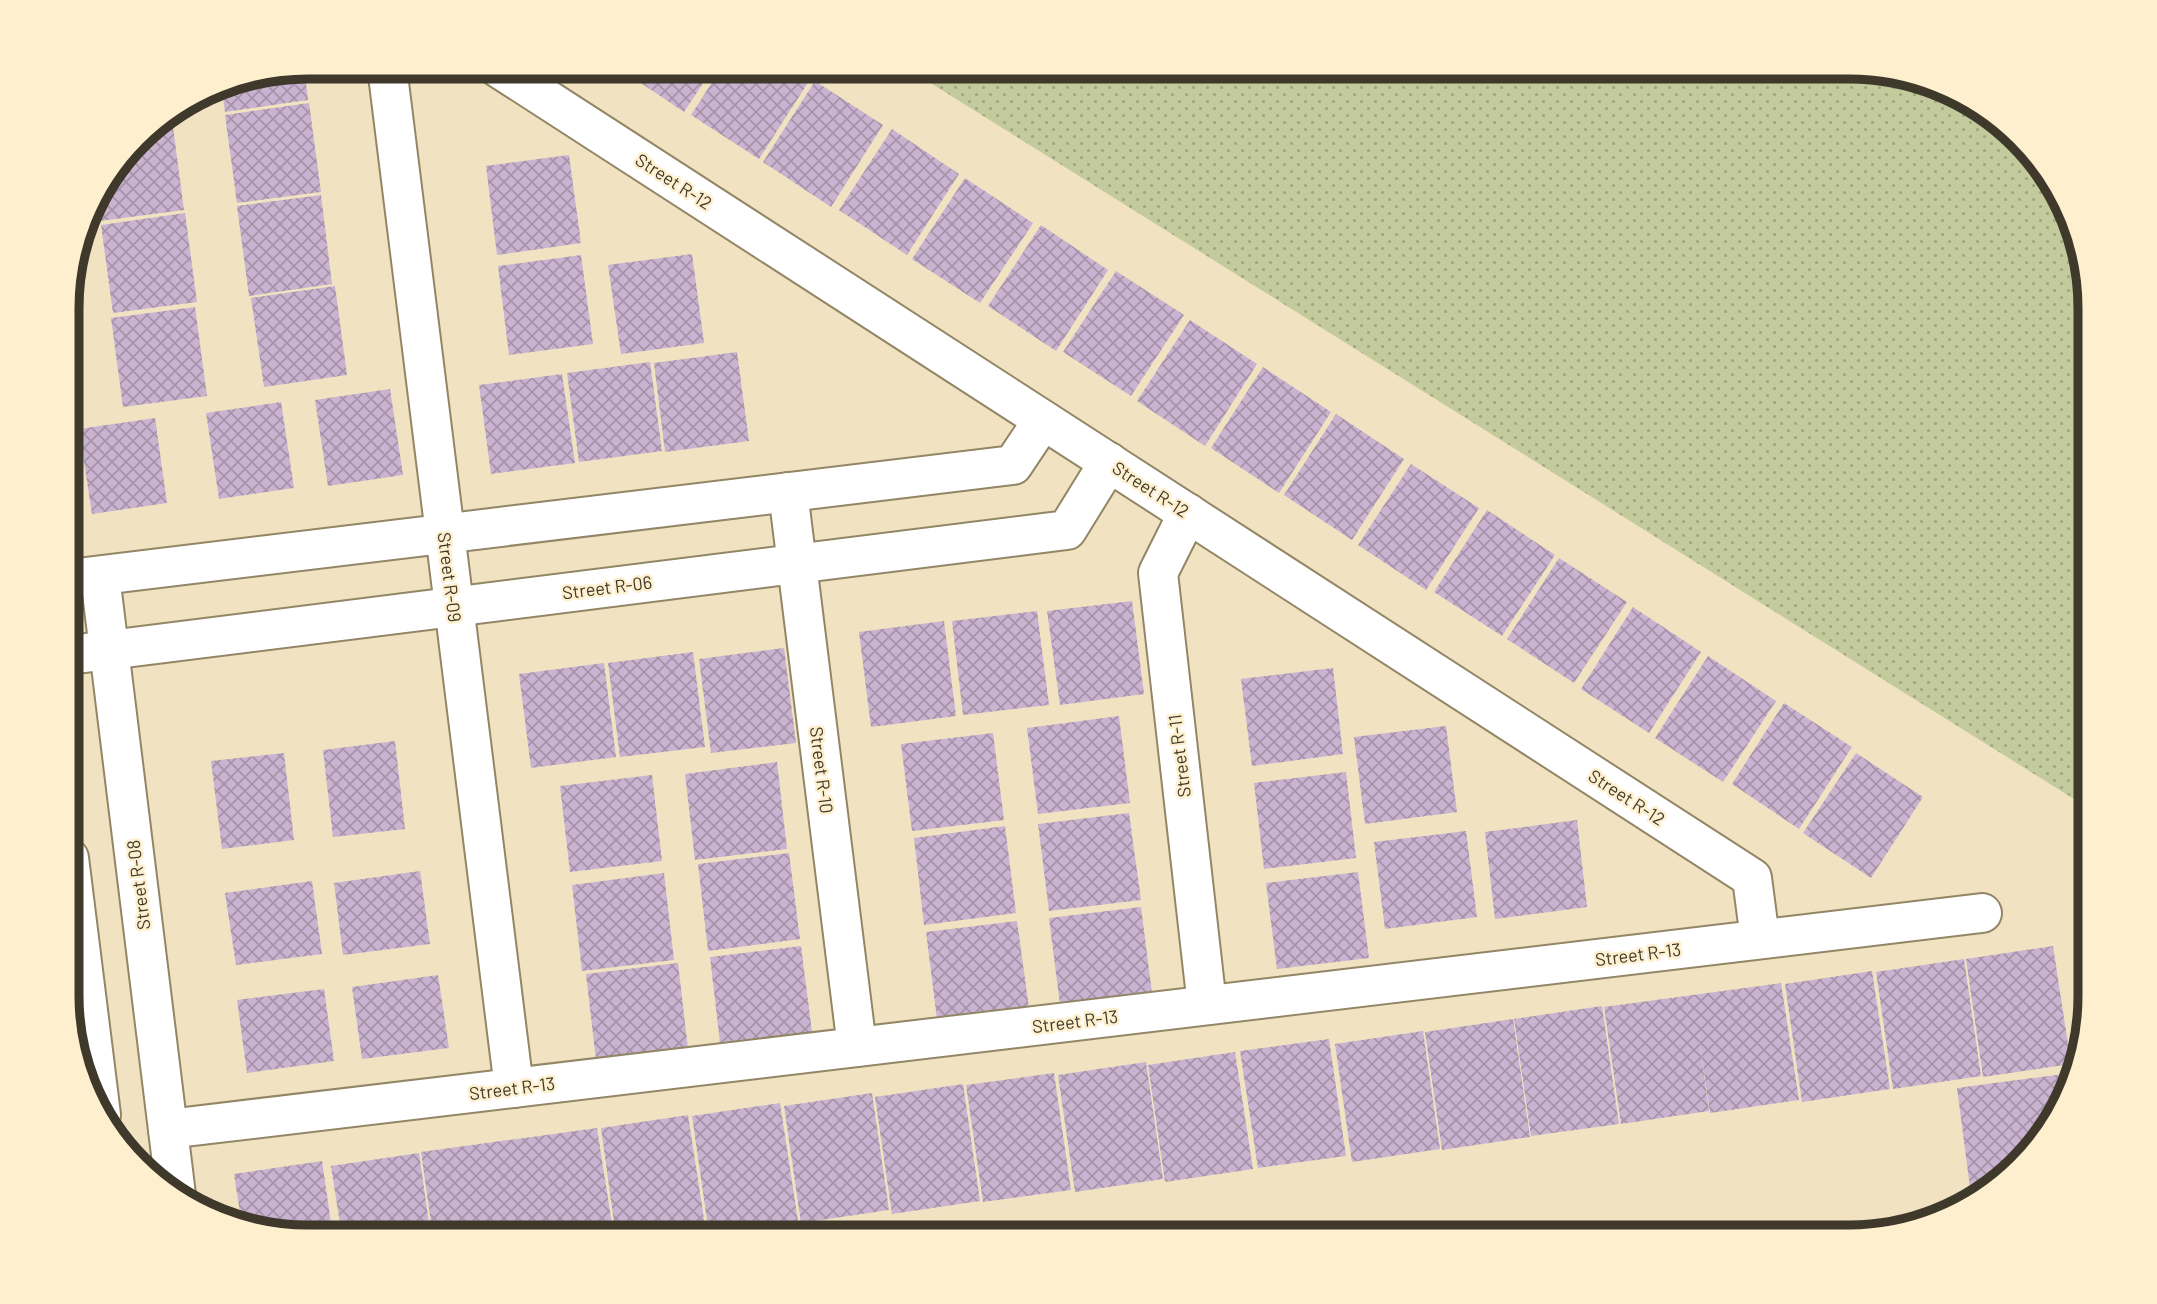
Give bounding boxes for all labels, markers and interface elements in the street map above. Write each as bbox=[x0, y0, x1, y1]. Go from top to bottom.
street label: Street R-12 bbox=[632, 148, 716, 214]
street label: Street R-12 bbox=[1109, 456, 1193, 522]
street label: Street R-09 bbox=[434, 531, 466, 623]
street label: Street R-06 bbox=[561, 571, 653, 603]
street label: Street R-11 bbox=[1163, 713, 1195, 799]
street label: Street R-10 bbox=[806, 725, 838, 815]
street label: Street R-12 bbox=[1585, 764, 1669, 830]
street label: Street R-08 bbox=[122, 839, 154, 931]
street label: Street R-13 bbox=[1594, 938, 1682, 970]
street label: Street R-13 bbox=[1031, 1005, 1119, 1037]
street label: Street R-13 bbox=[468, 1072, 556, 1104]

